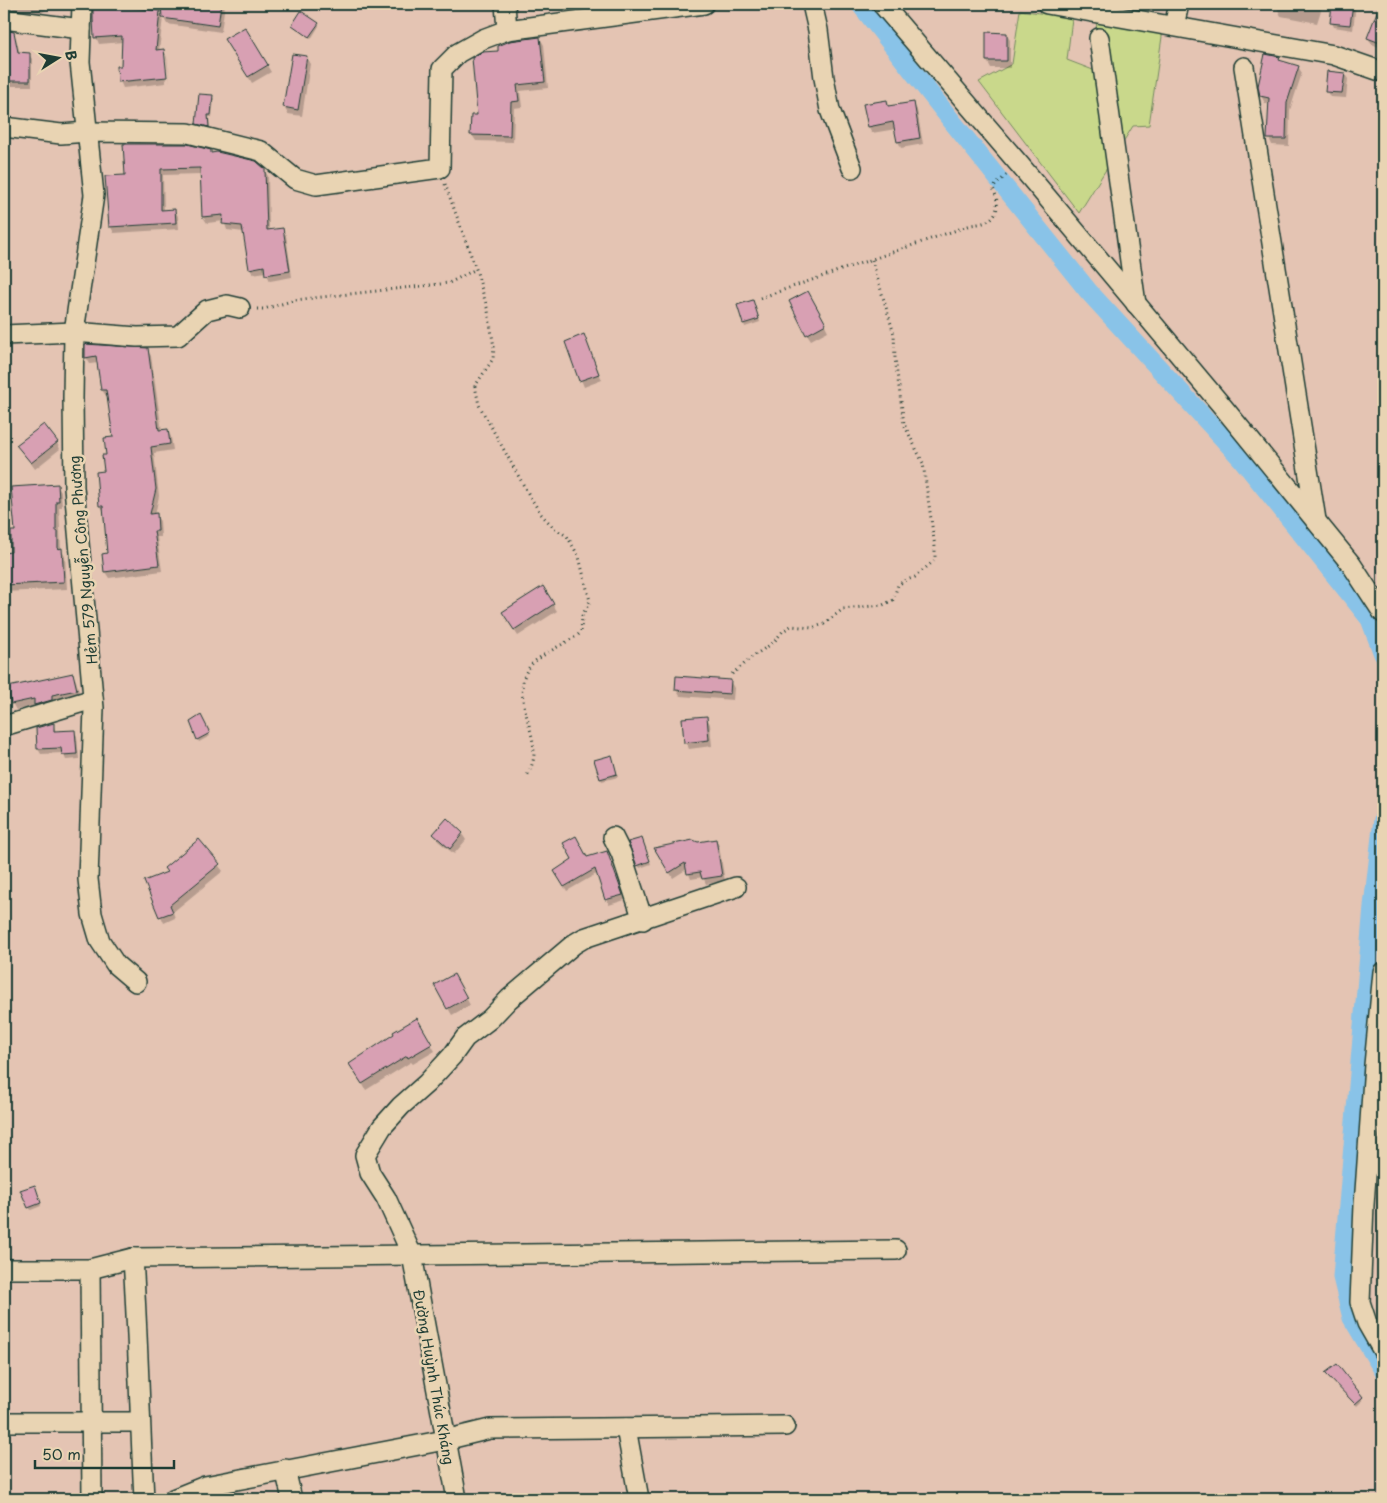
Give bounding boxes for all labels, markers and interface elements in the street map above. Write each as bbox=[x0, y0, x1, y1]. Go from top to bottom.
north arrow bbox=[32, 32, 82, 82]
text: B bbox=[60, 49, 82, 62]
street label: Hẻm 579 Nguyễn Công Phương bbox=[63, 455, 103, 665]
street label: Đường Huỳnh Thúc Kháng bbox=[408, 1288, 460, 1466]
scale bar bbox=[35, 1438, 174, 1470]
text: 50 m bbox=[42, 1442, 81, 1465]

